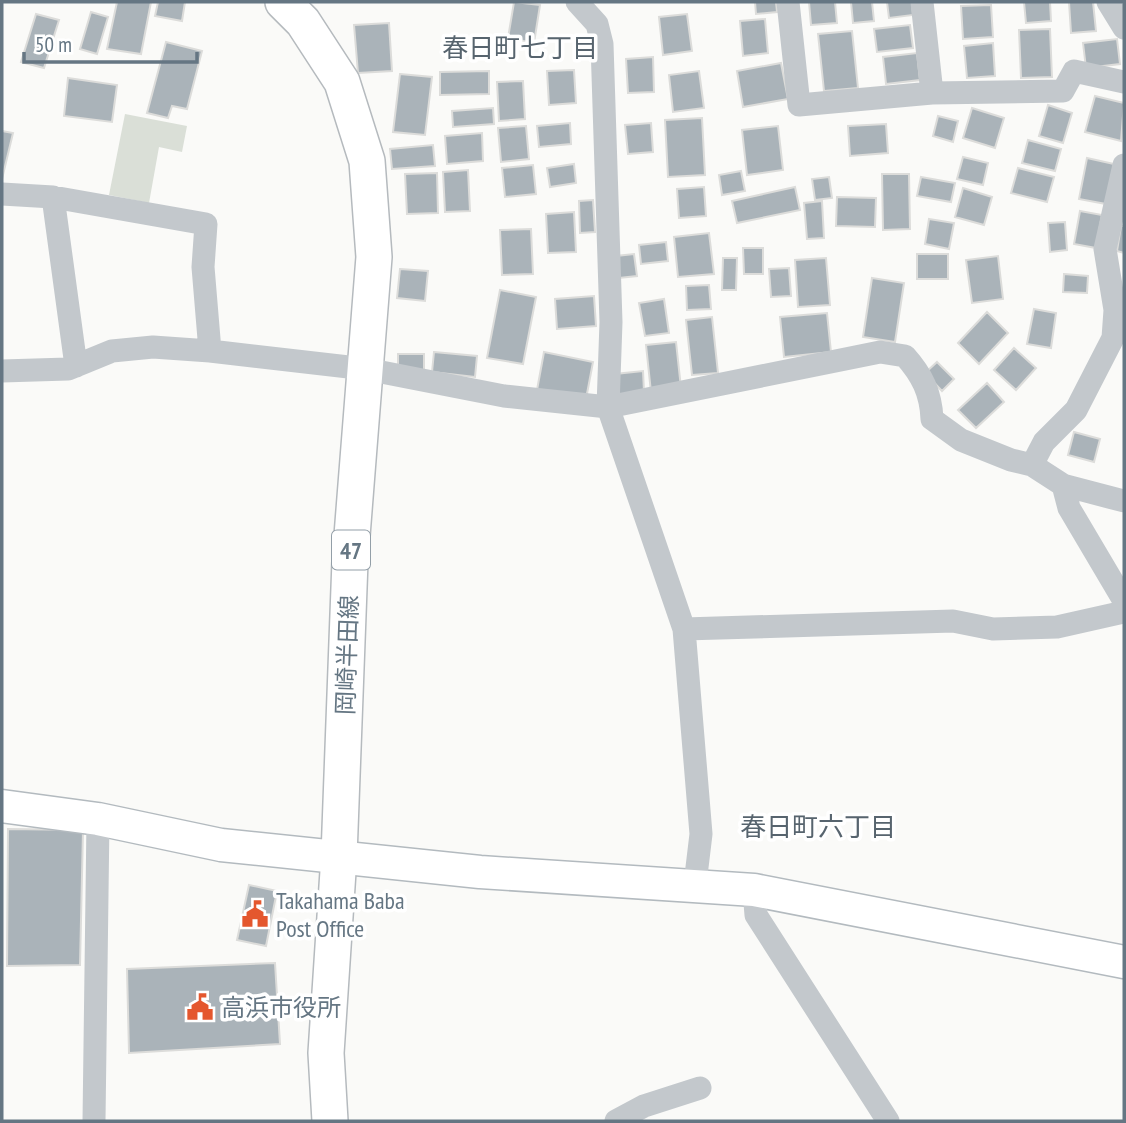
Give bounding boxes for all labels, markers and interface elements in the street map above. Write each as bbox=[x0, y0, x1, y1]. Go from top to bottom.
scale bar bbox=[24, 21, 198, 65]
text: 50 m bbox=[35, 31, 72, 58]
district label: 春日町七丁目 bbox=[442, 31, 598, 64]
road number: 47 bbox=[332, 530, 370, 570]
street label: 岡崎半田線 bbox=[329, 594, 365, 716]
district label: 春日町六丁目 bbox=[740, 810, 896, 843]
place label: Takahama Baba Post Office bbox=[276, 885, 405, 944]
public building icon: Takahama Baba Post Office bbox=[240, 899, 270, 929]
public building icon: 高浜市役所 bbox=[185, 992, 215, 1022]
place label: 高浜市役所 bbox=[221, 992, 341, 1023]

